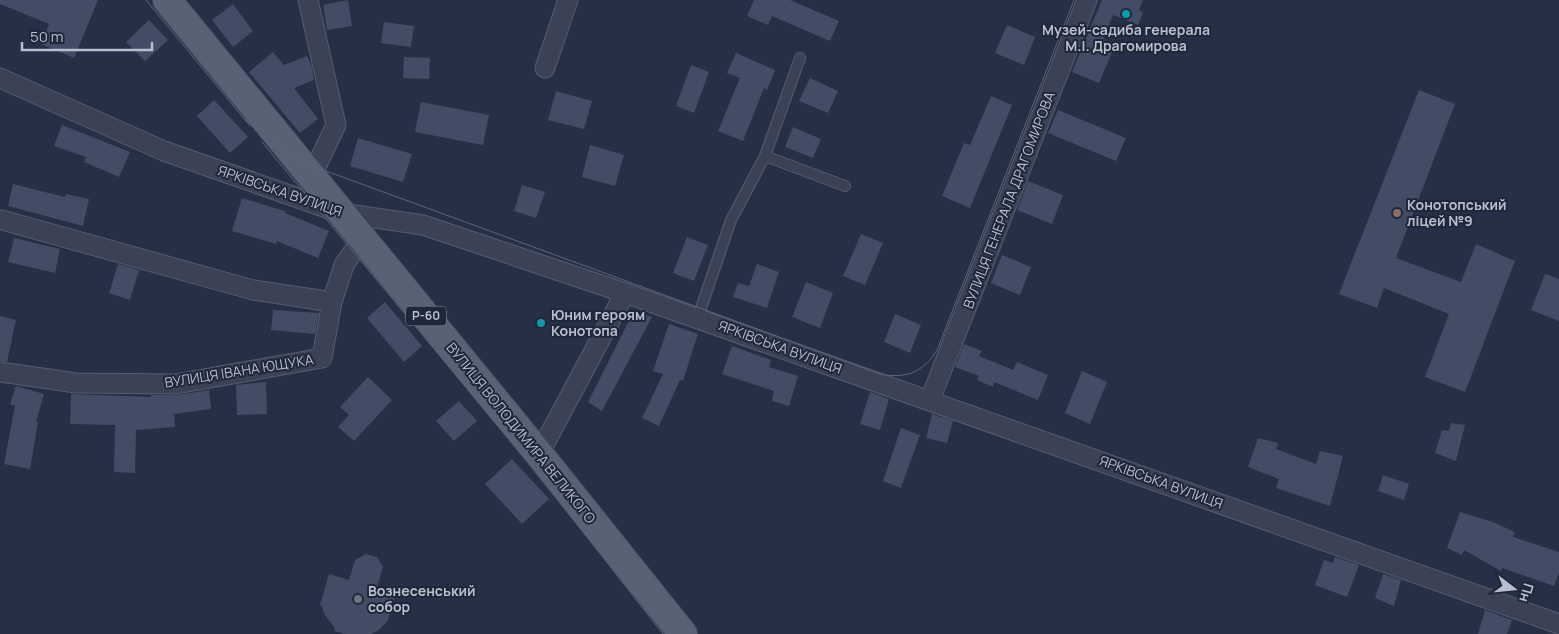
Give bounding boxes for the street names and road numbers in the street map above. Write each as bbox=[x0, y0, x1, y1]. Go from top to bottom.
street label: ВУЛИЦЯ ГЕНЕРАЛА ДРАГОМИРОВА bbox=[958, 88, 1059, 311]
street label: ЯРКІВСЬКА ВУЛИЦЯ bbox=[216, 160, 345, 221]
road number: Р-60 bbox=[406, 306, 446, 326]
street label: ЯРКІВСЬКА ВУЛИЦЯ bbox=[716, 315, 845, 378]
street label: ВУЛИЦЯ ВОЛОДИМИРА ВЕЛИКОГО bbox=[442, 338, 600, 527]
street label: ВУЛИЦЯ ІВАНА ЮЩУКА bbox=[163, 349, 315, 392]
street label: ЯРКІВСЬКА ВУЛИЦЯ bbox=[1097, 450, 1226, 513]

